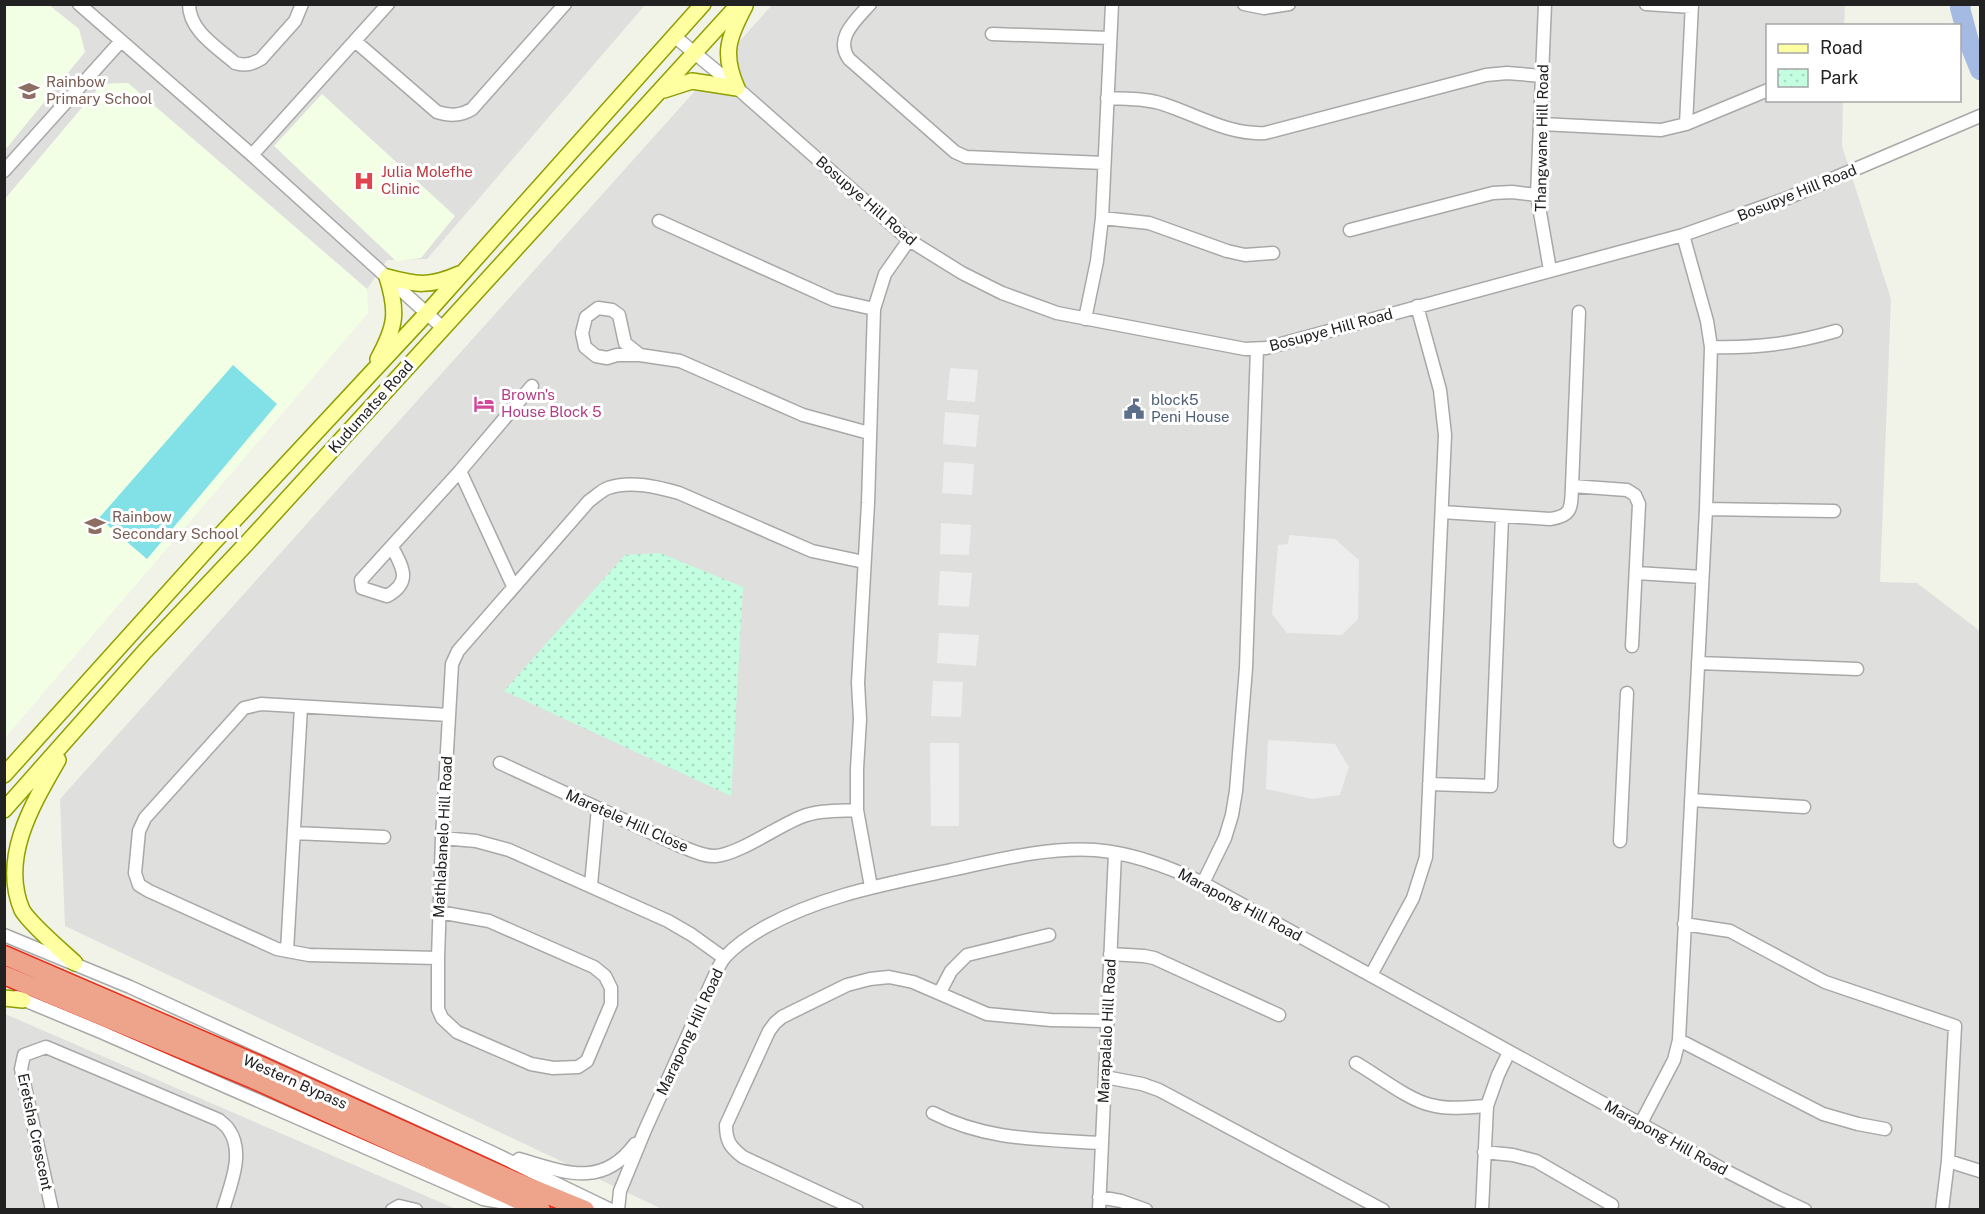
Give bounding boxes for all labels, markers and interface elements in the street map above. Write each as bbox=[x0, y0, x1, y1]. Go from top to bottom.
legend bbox=[1766, 24, 1961, 102]
text: Road bbox=[1820, 37, 1863, 58]
street label: Thangwane Hill Road bbox=[1532, 64, 1551, 212]
text: Park bbox=[1820, 67, 1858, 88]
place label: Rainbow Primary School bbox=[46, 73, 152, 107]
school or university icon: Rainbow Primary School bbox=[17, 79, 41, 103]
street label: Bosupye Hill Road bbox=[813, 153, 920, 249]
street label: Bosupye Hill Road bbox=[1735, 161, 1859, 224]
place label: Julia Molefhe Clinic bbox=[381, 163, 473, 197]
hospital icon: Julia Molefhe Clinic bbox=[352, 169, 376, 193]
street label: Bosupye Hill Road bbox=[1267, 305, 1394, 354]
street label: Kudumatse Road bbox=[325, 357, 416, 456]
place label: Brown's House Block 5 bbox=[501, 386, 602, 420]
place label: block5 Peni House bbox=[1151, 391, 1230, 425]
hotel icon: Brown's House Block 5 bbox=[472, 392, 496, 416]
public building icon: block5 Peni House bbox=[1122, 397, 1146, 421]
place label: Rainbow Secondary School bbox=[112, 508, 239, 542]
school or university icon: Rainbow Secondary School bbox=[83, 514, 107, 538]
street label: Mathlabanelo Hill Road bbox=[430, 755, 455, 918]
street label: Maretele Hill Close bbox=[563, 786, 691, 855]
street label: Marapong Hill Road bbox=[1175, 865, 1305, 944]
street label: Marapalalo Hill Road bbox=[1094, 958, 1119, 1104]
street label: Marapong Hill Road bbox=[653, 966, 726, 1098]
street label: Western Bypass bbox=[241, 1051, 350, 1112]
street label: Eretsha Crescent bbox=[15, 1072, 56, 1192]
street label: Marapong Hill Road bbox=[1602, 1097, 1731, 1178]

